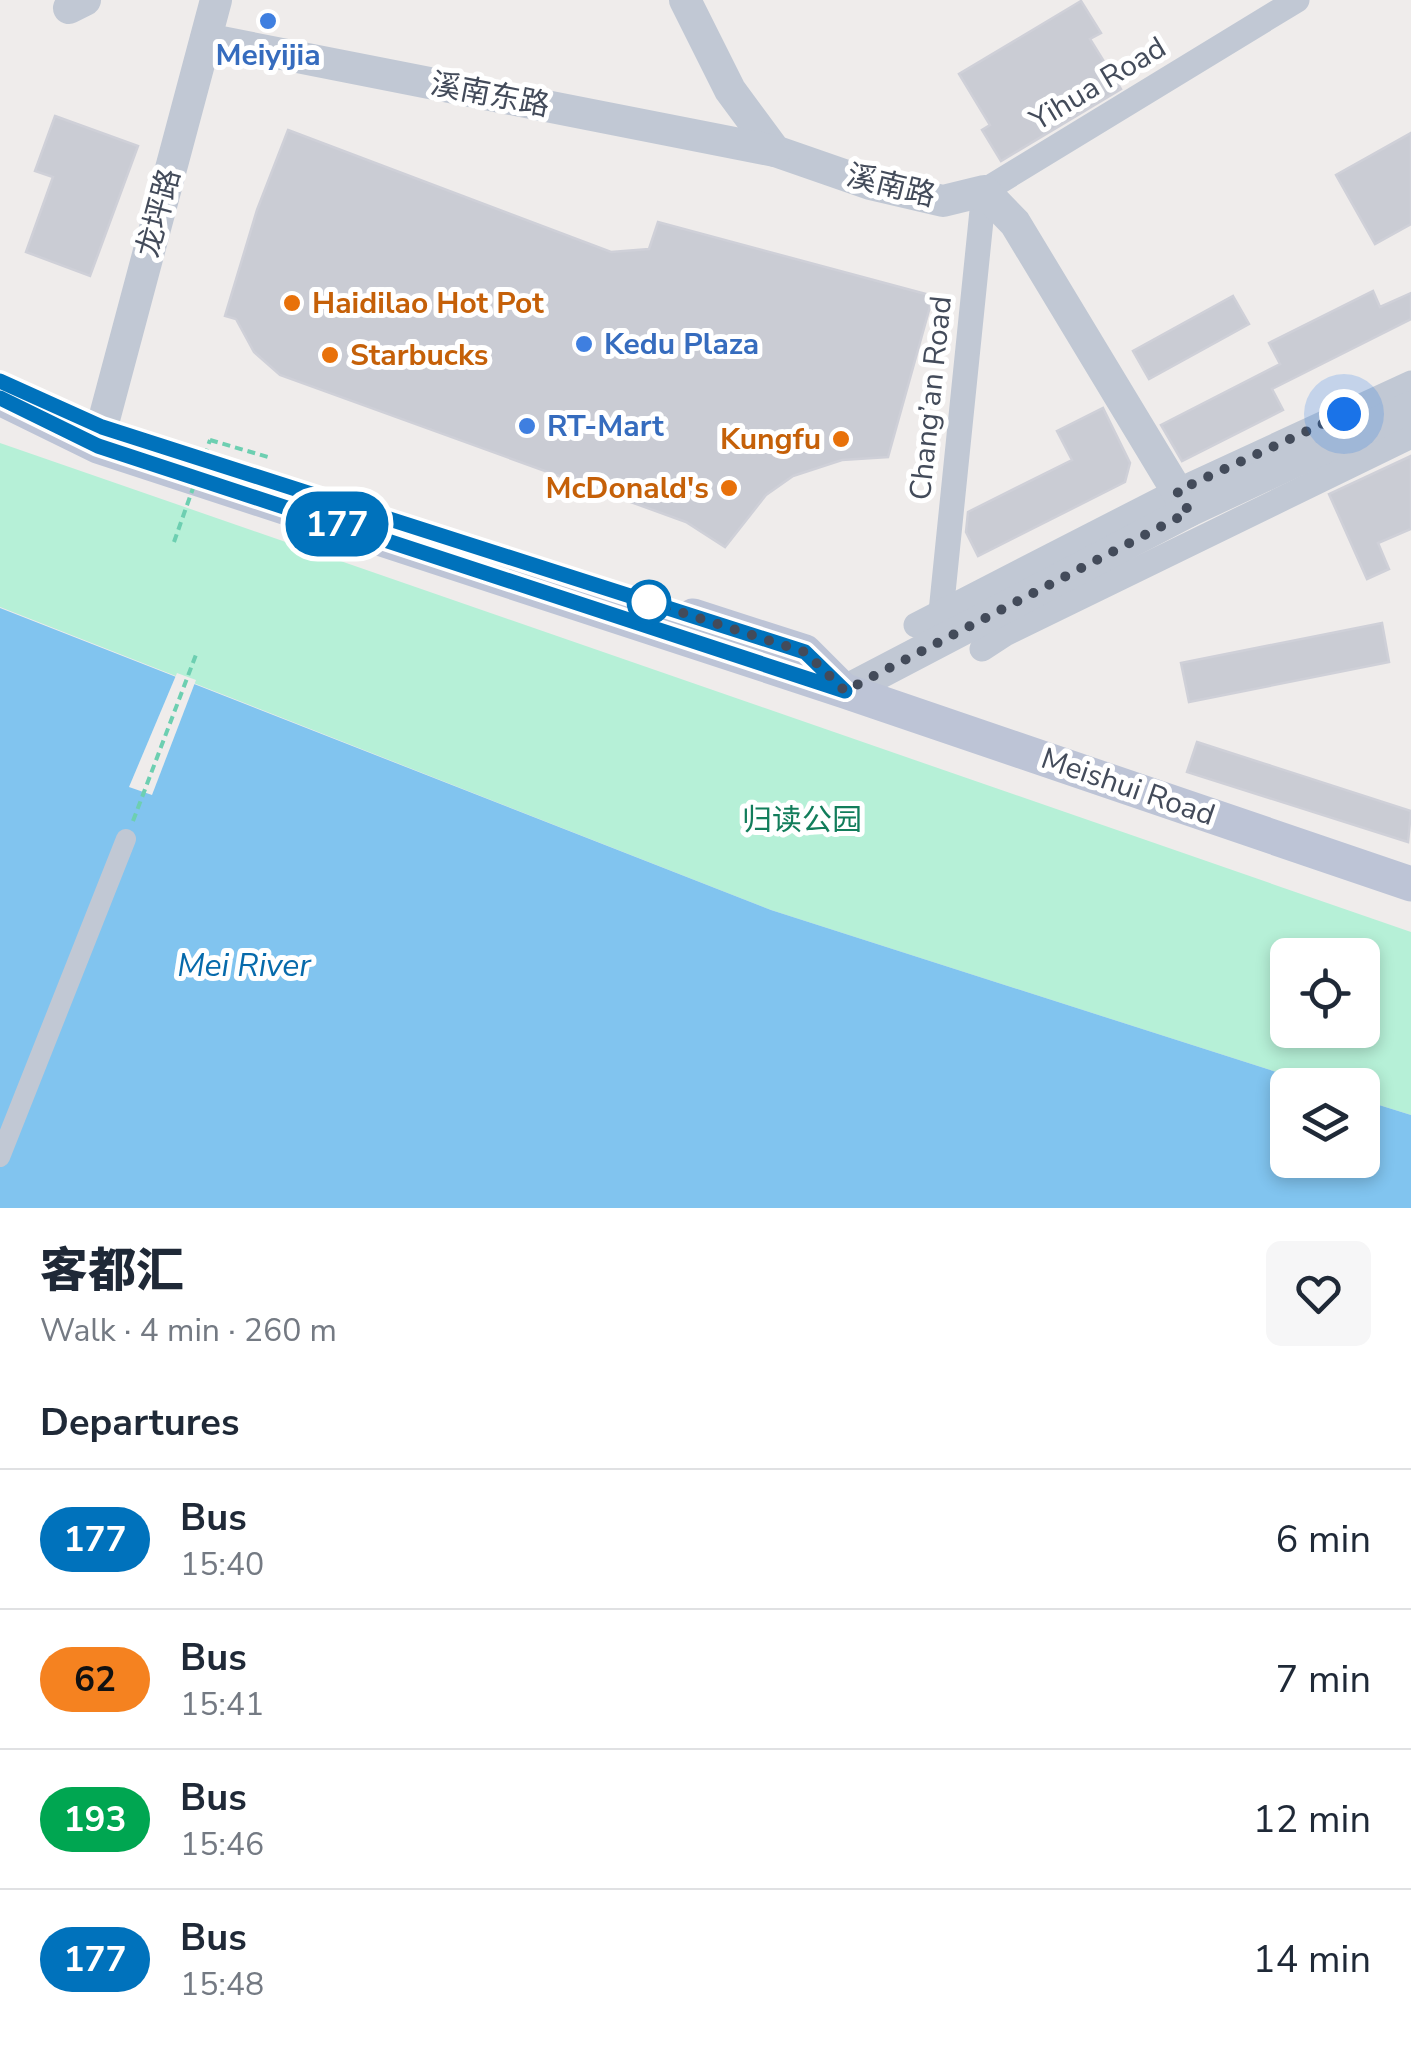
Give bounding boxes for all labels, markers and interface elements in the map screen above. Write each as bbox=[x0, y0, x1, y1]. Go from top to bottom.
marker: Meiyijia bbox=[257, 10, 279, 32]
street label: Yihua Road bbox=[1021, 27, 1174, 141]
place label: Meiyijia bbox=[215, 35, 321, 76]
street label: 溪南东路 bbox=[427, 63, 553, 127]
street label: 溪南路 bbox=[842, 155, 940, 217]
street label: 龙坪路 bbox=[128, 164, 190, 262]
place label: Haidilao Hot Pot bbox=[312, 283, 544, 324]
marker: Haidilao Hot Pot bbox=[281, 292, 303, 314]
street label: Chang’an Road bbox=[900, 294, 962, 502]
place label: Kedu Plaza bbox=[604, 324, 759, 365]
marker: Kedu Plaza bbox=[573, 333, 595, 355]
place label: Starbucks bbox=[350, 335, 488, 376]
marker: Starbucks bbox=[319, 344, 341, 366]
your location bbox=[1319, 389, 1369, 439]
place label: RT-Mart bbox=[547, 406, 664, 447]
marker: RT-Mart bbox=[516, 415, 538, 437]
place label: Kungfu bbox=[720, 419, 821, 460]
marker: Kungfu bbox=[830, 428, 852, 450]
place label: McDonald's bbox=[545, 468, 709, 509]
marker: McDonald's bbox=[718, 477, 740, 499]
line badge: 177 bbox=[280, 492, 394, 556]
text: 177 bbox=[305, 501, 369, 548]
unlabelled marker bbox=[628, 581, 670, 623]
street label: Meishui Road bbox=[1036, 738, 1220, 836]
park label: 归读公园 bbox=[742, 800, 862, 841]
map controls bbox=[1270, 938, 1380, 1178]
button: locate bbox=[1270, 938, 1380, 1048]
water label: Mei River bbox=[177, 944, 312, 987]
button: layers bbox=[1270, 1068, 1380, 1178]
text: 客都汇 bbox=[40, 1238, 184, 1304]
button: heart bbox=[1266, 1241, 1371, 1346]
text: Walk · 4 min · 260 m bbox=[40, 1309, 337, 1352]
text: Departures bbox=[40, 1397, 239, 1448]
text: Bus bbox=[180, 1492, 247, 1543]
text: 6 min bbox=[1276, 1514, 1371, 1565]
text: 177 bbox=[63, 1516, 127, 1563]
text: 15:40 bbox=[180, 1543, 264, 1586]
text: Bus bbox=[180, 1632, 247, 1683]
text: 7 min bbox=[1276, 1654, 1371, 1705]
text: 62 bbox=[74, 1656, 116, 1703]
text: 15:41 bbox=[180, 1683, 264, 1726]
text: Bus bbox=[180, 1772, 247, 1823]
text: 12 min bbox=[1253, 1794, 1371, 1845]
text: 193 bbox=[63, 1796, 127, 1843]
text: 15:46 bbox=[180, 1823, 264, 1866]
text: Bus bbox=[180, 1912, 247, 1963]
text: 14 min bbox=[1253, 1934, 1371, 1985]
text: 177 bbox=[63, 1936, 127, 1983]
text: 15:48 bbox=[180, 1963, 264, 2006]

